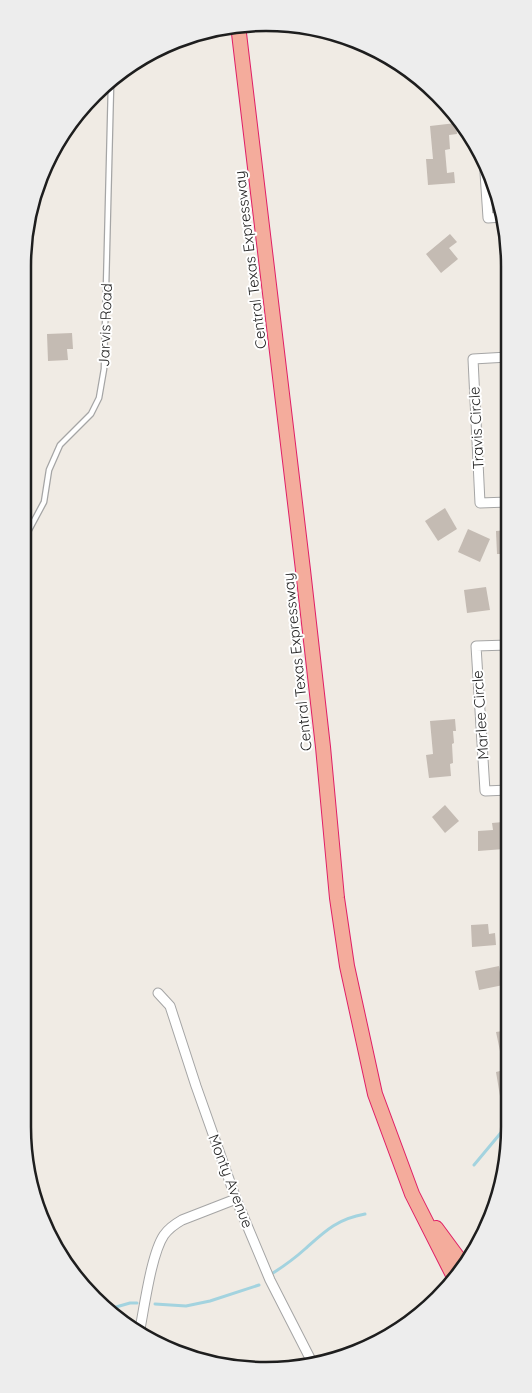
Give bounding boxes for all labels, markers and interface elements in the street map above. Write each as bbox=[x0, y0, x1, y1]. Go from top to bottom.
street label: Central Texas Expressway bbox=[230, 170, 270, 350]
street label: Jarvis Road bbox=[94, 283, 116, 367]
street label: Travis Circle bbox=[464, 386, 488, 470]
street label: Central Texas Expressway bbox=[278, 572, 316, 752]
street label: Marlee Circle bbox=[467, 670, 493, 760]
street label: Monty Avenue bbox=[204, 1131, 258, 1231]

